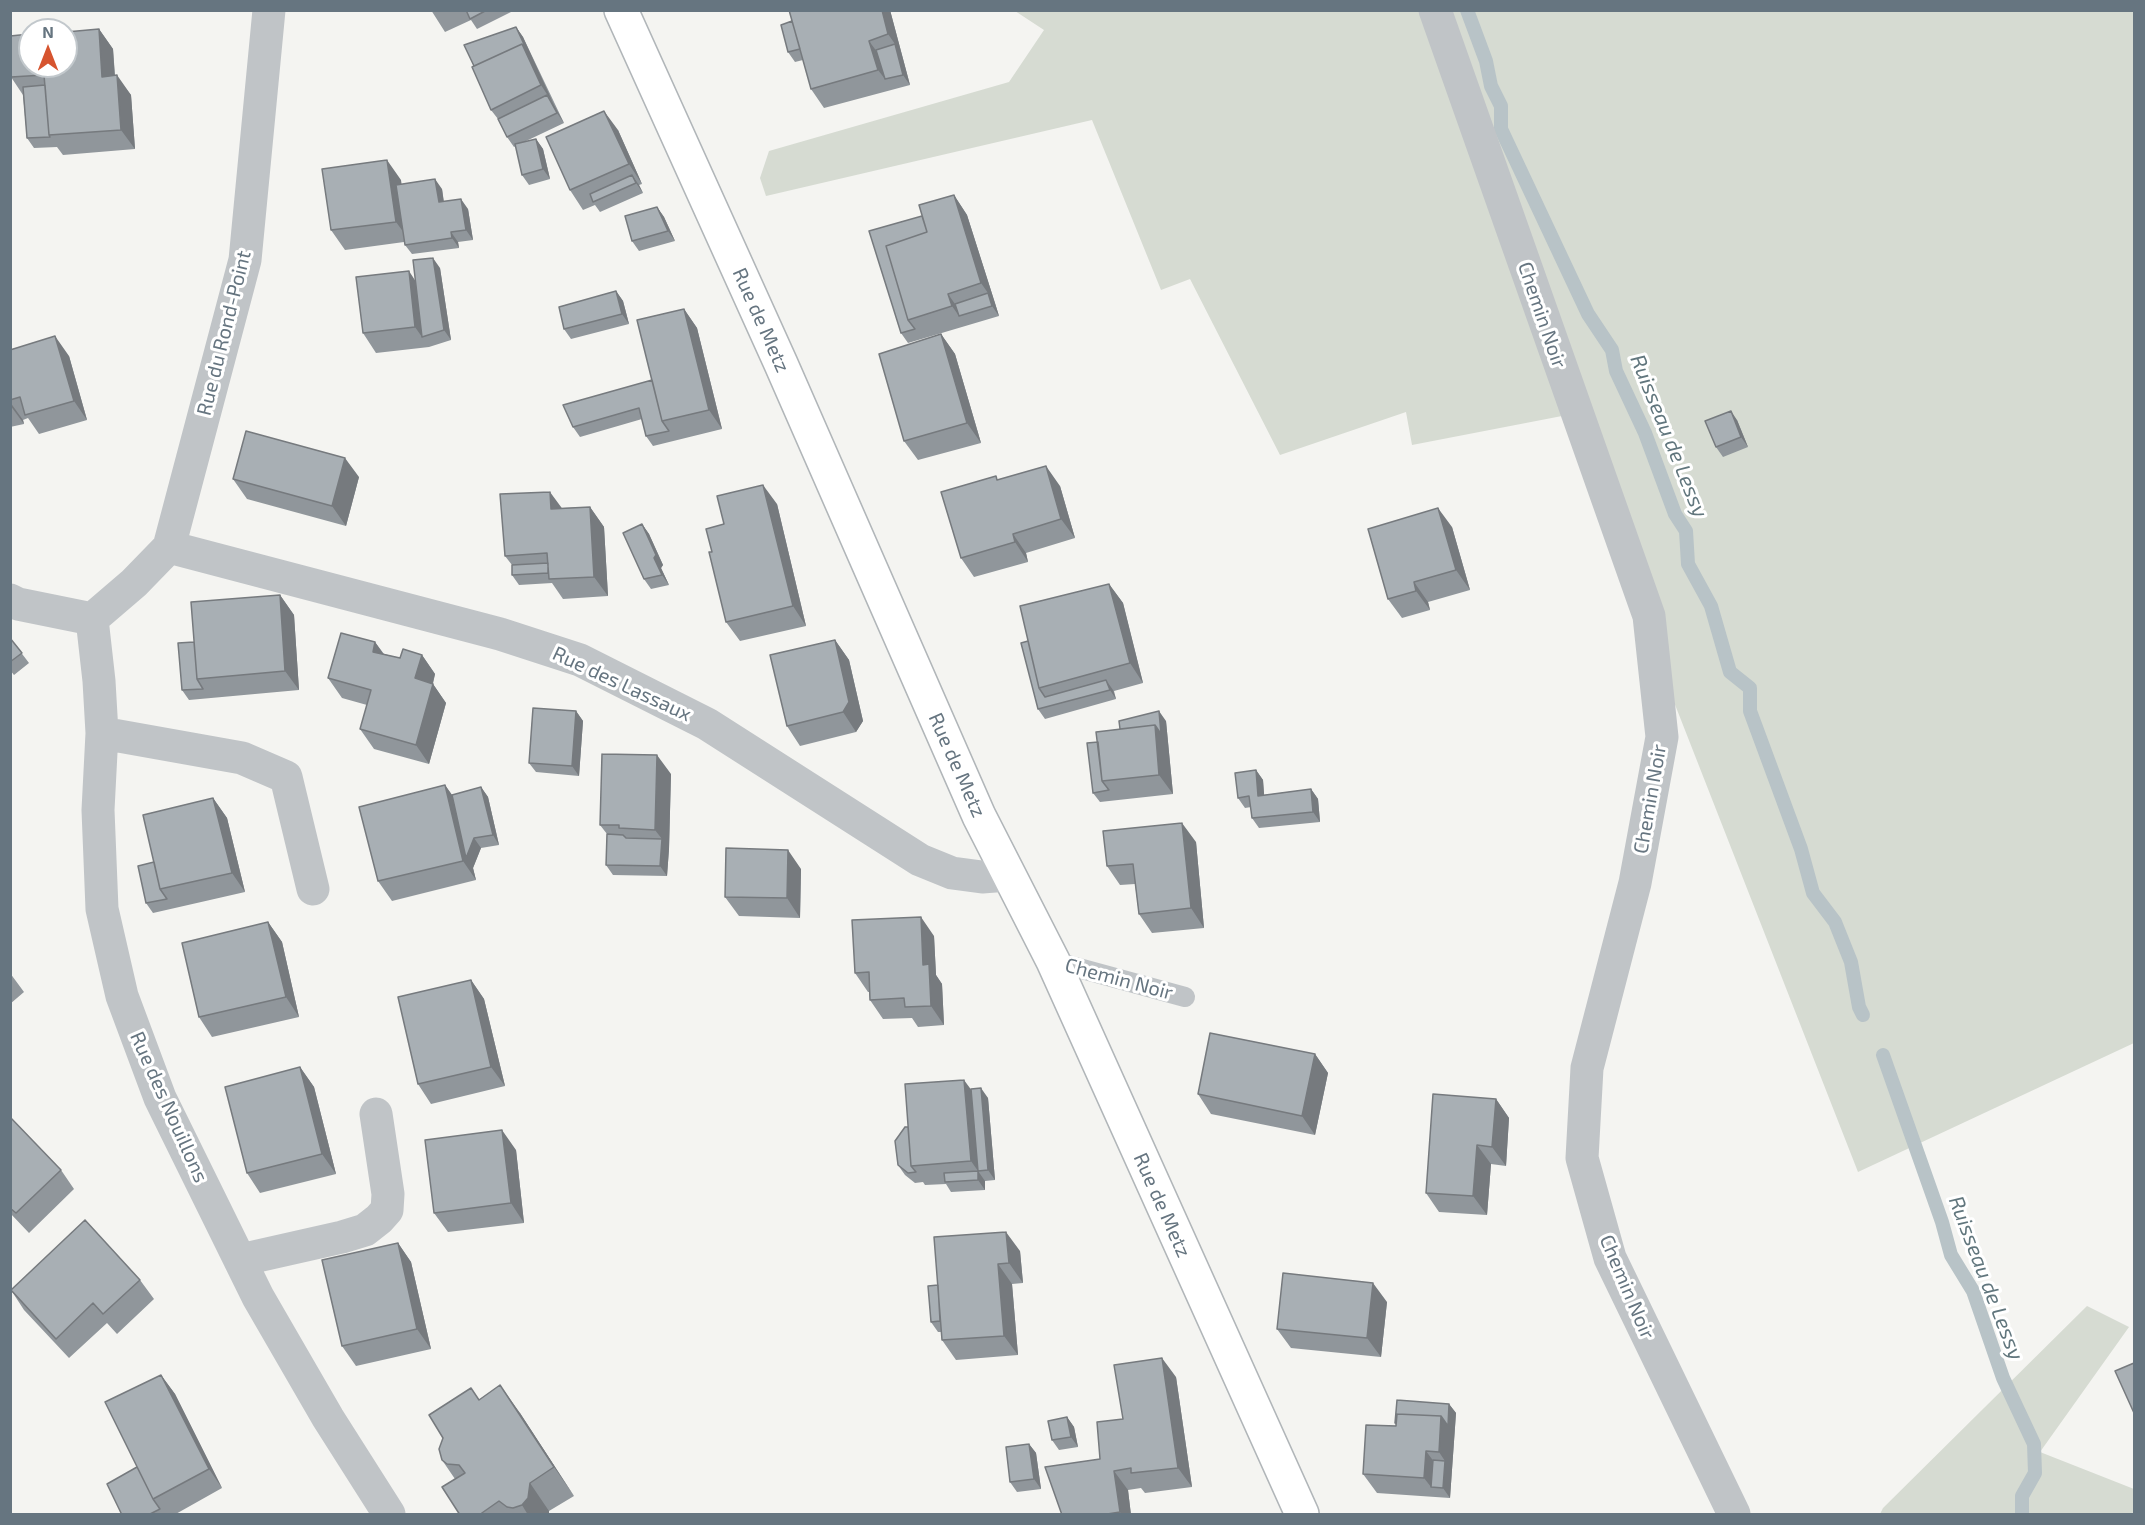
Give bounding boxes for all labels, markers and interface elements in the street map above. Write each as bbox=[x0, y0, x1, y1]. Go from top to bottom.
north arrow bbox=[18, 18, 78, 78]
text: N bbox=[42, 22, 54, 41]
street label: Rue du Rond-Point bbox=[192, 248, 256, 418]
street label: Chemin Noir bbox=[1513, 259, 1571, 371]
street label: Rue de Metz bbox=[727, 264, 795, 376]
water label: Ruisseau de Lessy bbox=[1625, 351, 1713, 521]
street label: Rue des Lassaux bbox=[549, 641, 695, 727]
street label: Rue de Metz bbox=[923, 709, 991, 821]
street label: Chemin Noir bbox=[1629, 742, 1671, 856]
street label: Chemin Noir bbox=[1062, 953, 1176, 1005]
street label: Rue des Nouillons bbox=[125, 1028, 213, 1186]
street label: Rue de Metz bbox=[1128, 1149, 1196, 1261]
water label: Ruisseau de Lessy bbox=[1943, 1192, 2029, 1364]
street label: Chemin Noir bbox=[1594, 1231, 1660, 1343]

